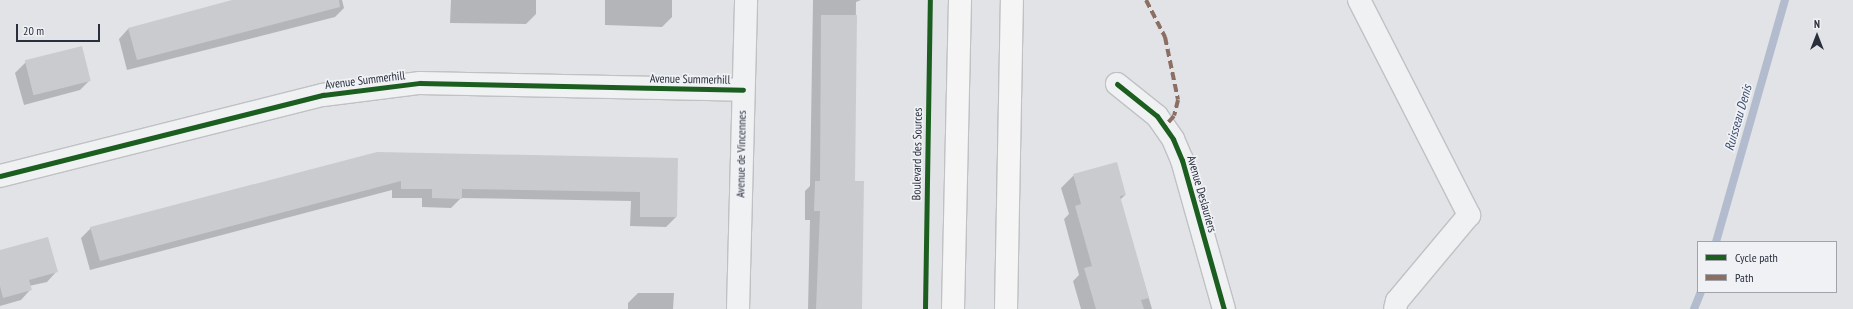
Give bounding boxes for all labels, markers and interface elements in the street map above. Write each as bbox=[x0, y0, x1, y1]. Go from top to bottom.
scale bar bbox=[18, 16, 102, 42]
north arrow bbox=[1797, 16, 1837, 56]
text: N bbox=[1814, 17, 1820, 31]
text: 20 m bbox=[23, 23, 44, 38]
street label: Avenue Summerhill bbox=[324, 68, 406, 92]
street label: Avenue Summerhill bbox=[650, 71, 730, 87]
water label: Ruisseau Denis bbox=[1722, 83, 1756, 153]
street label: Boulevard des Sources bbox=[909, 108, 925, 200]
street label: Avenue de Vincennes bbox=[733, 110, 749, 198]
street label: Avenue Deslauriers bbox=[1184, 154, 1220, 234]
legend bbox=[1697, 241, 1837, 293]
text: Cycle path bbox=[1735, 250, 1778, 265]
text: Path bbox=[1735, 270, 1753, 285]

